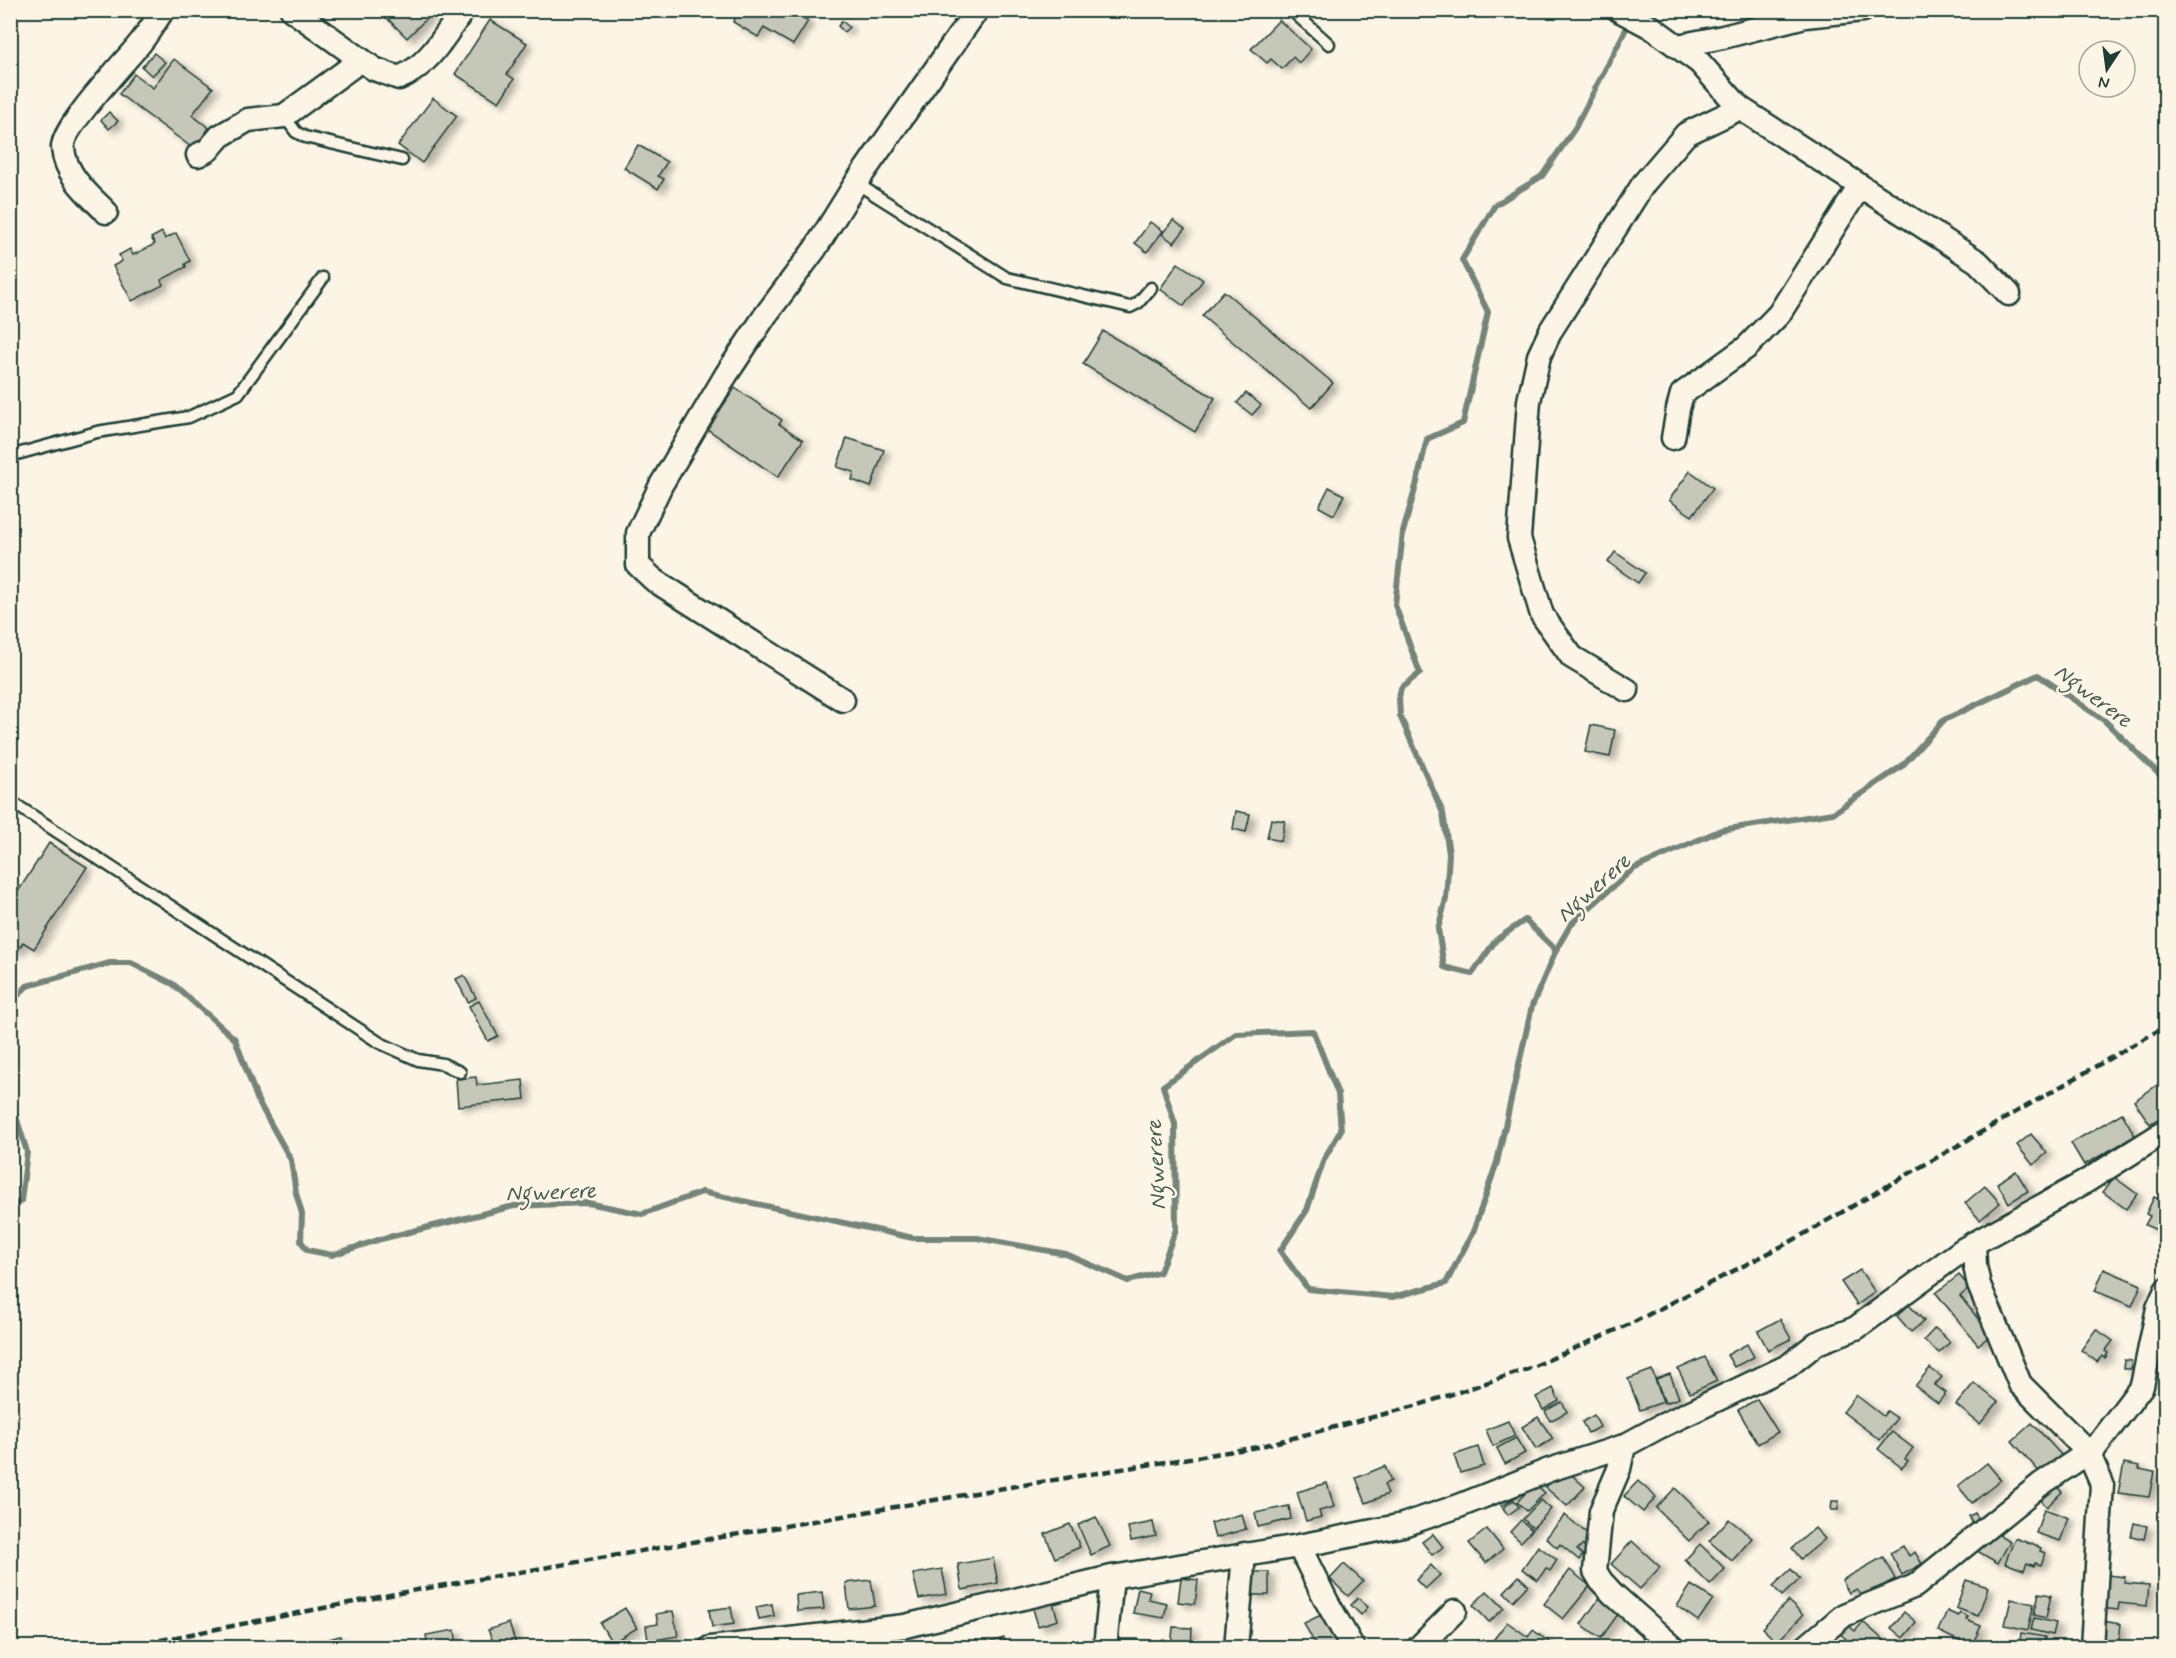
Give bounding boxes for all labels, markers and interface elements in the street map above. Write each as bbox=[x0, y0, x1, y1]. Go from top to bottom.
north arrow bbox=[2077, 39, 2137, 99]
text: N bbox=[2096, 71, 2112, 94]
water label: Ngwerere bbox=[2046, 658, 2138, 738]
water label: Ngwerere bbox=[1551, 847, 1640, 931]
water label: Ngwerere bbox=[1141, 1118, 1176, 1211]
water label: Ngwerere bbox=[505, 1177, 597, 1212]

